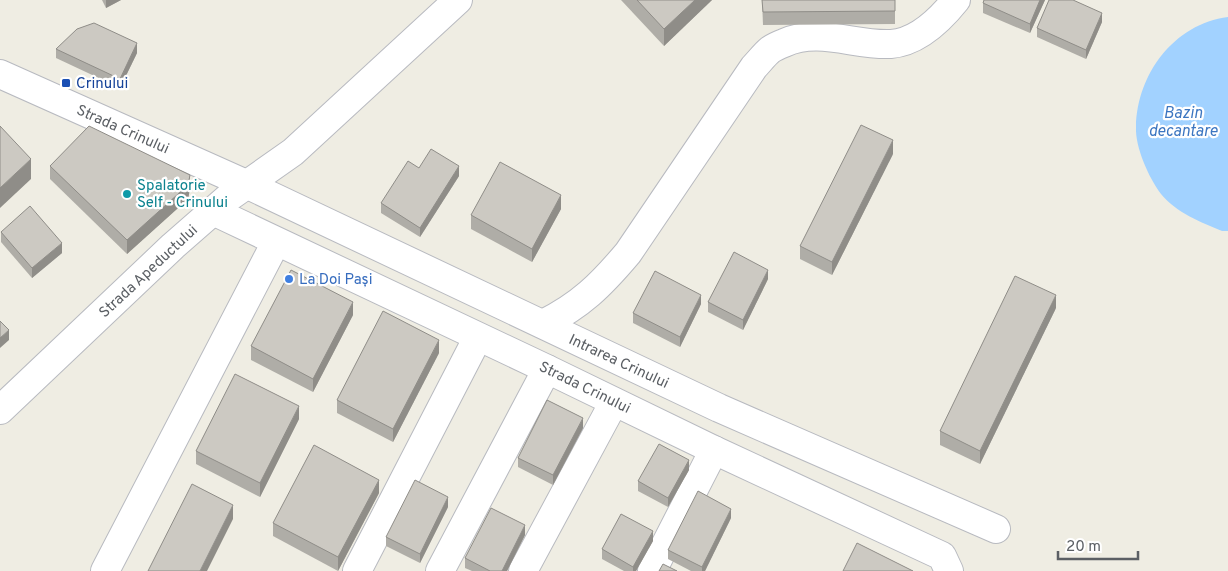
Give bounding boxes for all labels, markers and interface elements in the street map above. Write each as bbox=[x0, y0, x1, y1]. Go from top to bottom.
place label: Crinului bbox=[76, 75, 128, 94]
marker: Crinului bbox=[60, 77, 72, 89]
street label: Strada Crinului bbox=[73, 101, 172, 159]
water label: Bazin decantare bbox=[1148, 104, 1218, 142]
place label: Spalatorie Self - Crinului bbox=[137, 177, 228, 213]
marker: Spalatorie Self - Crinului bbox=[121, 188, 133, 200]
street label: Strada Apeductului bbox=[96, 221, 202, 323]
place label: La Doi Pași bbox=[299, 271, 372, 290]
marker: La Doi Pași bbox=[283, 273, 295, 285]
street label: Intrarea Crinului bbox=[565, 331, 671, 394]
street label: Strada Crinului bbox=[535, 358, 633, 419]
scale bar bbox=[1058, 528, 1138, 560]
text: 20 m bbox=[1066, 538, 1101, 557]

